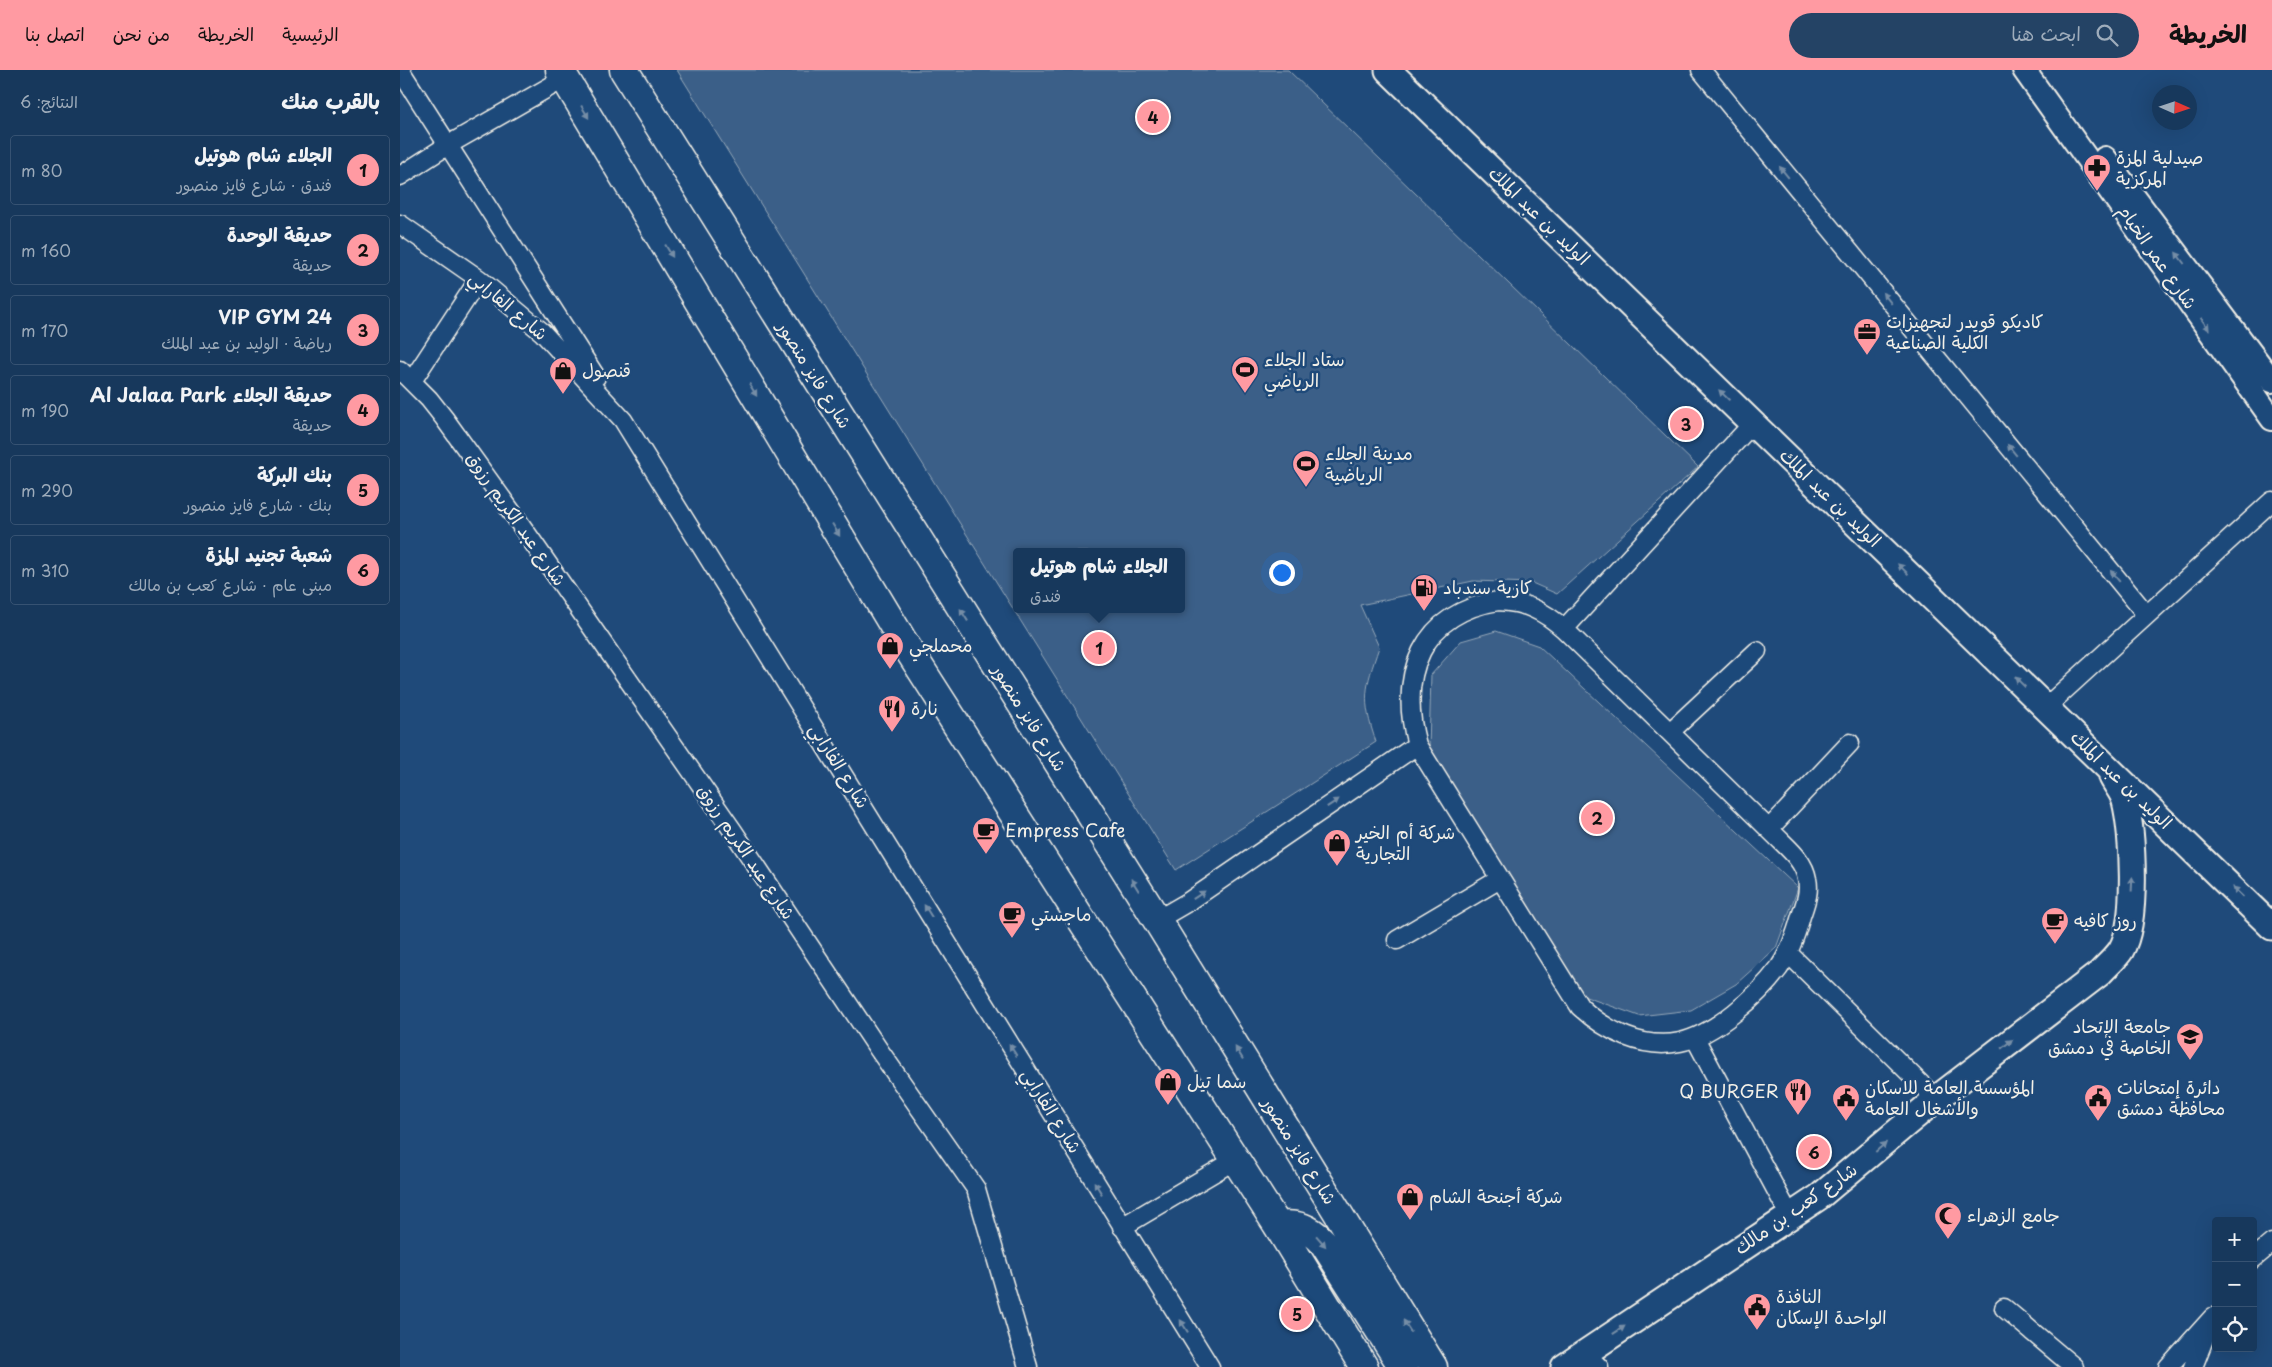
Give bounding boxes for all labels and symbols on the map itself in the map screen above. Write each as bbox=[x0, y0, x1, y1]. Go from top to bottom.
north arrow bbox=[2152, 85, 2197, 130]
pin: 4 bbox=[1137, 98, 1169, 136]
one-way arrow bbox=[581, 105, 590, 118]
place label: صيدلية المزة المركزية bbox=[2116, 143, 2203, 191]
pharmacy icon: صيدلية المزة المركزية bbox=[2082, 153, 2112, 192]
street label: الوليد بن عبد الملك bbox=[1483, 159, 1597, 271]
one-way arrow bbox=[1778, 166, 1789, 179]
street label: شارع عمر الخيام bbox=[2110, 198, 2204, 315]
one-way arrow bbox=[664, 244, 673, 257]
one-way arrow bbox=[2175, 251, 2185, 265]
street label: شارع الفارابي bbox=[461, 264, 554, 349]
one-way arrow bbox=[1881, 291, 1892, 304]
place label: كاديكو قويدر لتجهيزات الكلية الصناعية bbox=[1886, 307, 2044, 355]
street label: شارع فايز منصور bbox=[770, 313, 859, 433]
office icon: كاديكو قويدر لتجهيزات الكلية الصناعية bbox=[1852, 317, 1882, 356]
one-way arrow bbox=[2200, 317, 2210, 331]
place label: ستاد الجلاء الرياضي bbox=[1264, 345, 1345, 397]
sports icon: ستاد الجلاء الرياضي bbox=[1230, 355, 1260, 394]
shop icon: قنصول bbox=[548, 356, 578, 395]
place label: قنصول bbox=[582, 356, 631, 383]
one-way arrow bbox=[748, 384, 757, 397]
one-way arrow bbox=[1718, 389, 1730, 401]
pin: 3 bbox=[1670, 405, 1702, 443]
place label: مدينة الجلاء الرياضية bbox=[1325, 439, 1413, 487]
street label: الوليد بن عبد الملك bbox=[1774, 441, 1888, 553]
one-way arrow bbox=[2007, 444, 2018, 457]
street label: شارع عبد الكريم رزوق bbox=[459, 445, 574, 592]
sports icon: مدينة الجلاء الرياضية bbox=[1291, 449, 1321, 488]
one-way arrow bbox=[832, 523, 841, 536]
your location bbox=[1269, 560, 1295, 586]
one-way arrow bbox=[1898, 563, 1910, 575]
one-way arrow bbox=[2110, 570, 2121, 583]
fuel station icon: كازية سندباد bbox=[1409, 573, 1439, 612]
place label: كازية سندباد bbox=[1443, 573, 1533, 600]
one-way arrow bbox=[959, 608, 969, 621]
pin: 1 bbox=[1083, 629, 1115, 667]
shop icon: محملجي bbox=[875, 631, 905, 670]
place label: محملجي bbox=[909, 631, 973, 662]
street label: شارع فايز منصور bbox=[985, 656, 1074, 776]
one-way arrow bbox=[2014, 676, 2026, 688]
restaurant icon: نارة bbox=[877, 694, 907, 733]
place label: نارة bbox=[911, 694, 938, 721]
street label: شارع الفارابي bbox=[800, 717, 877, 815]
street label: الوليد بن عبد الملك bbox=[2065, 723, 2179, 835]
street label: شارع عبد الكريم رزوق bbox=[690, 778, 803, 926]
one-way arrow bbox=[1326, 798, 1339, 808]
pin: 2 bbox=[1581, 799, 1613, 837]
cafe icon: Empress Cafe bbox=[971, 816, 1001, 855]
place label: Empress Cafe bbox=[1005, 816, 1125, 843]
place label: شركة أم الخير التجارية bbox=[1354, 818, 1455, 866]
shop icon: شركة أم الخير التجارية bbox=[1322, 828, 1352, 867]
one-way arrow bbox=[2128, 876, 2136, 892]
one-way arrow bbox=[1130, 879, 1140, 892]
one-way arrow bbox=[2232, 886, 2244, 898]
one-way arrow bbox=[1192, 890, 1205, 900]
cafe icon: ماجستي bbox=[997, 900, 1027, 939]
place label: ماجستي bbox=[1031, 900, 1092, 931]
one-way arrow bbox=[923, 905, 932, 918]
cafe icon: روز كافيه bbox=[2040, 906, 2070, 945]
place label: روز كافيه bbox=[2074, 906, 2137, 933]
place label: جامعة الإتحاد الخاصة في دمشق bbox=[2048, 1012, 2171, 1061]
school or university icon: جامعة الإتحاد الخاصة في دمشق bbox=[2175, 1022, 2205, 1061]
one-way arrow bbox=[2000, 1039, 2013, 1050]
one-way arrow bbox=[1008, 1043, 1017, 1056]
one-way arrow bbox=[1235, 1047, 1244, 1060]
street label: شارع الفارابي bbox=[1012, 1062, 1089, 1160]
shop icon: سما تيل bbox=[1153, 1067, 1183, 1106]
place label: سما تيل bbox=[1187, 1067, 1247, 1094]
place label: المؤسسة العامة للاسكان والأشغال العامة bbox=[1865, 1073, 2035, 1121]
place label: دائرة إمتحانات محافظة دمشق bbox=[2117, 1073, 2225, 1121]
place label: Q BURGER bbox=[1679, 1077, 1779, 1104]
restaurant icon: Q BURGER bbox=[1783, 1077, 1813, 1116]
public building icon: المؤسسة العامة للاسكان والأشغال العامة bbox=[1831, 1083, 1861, 1122]
public building icon: دائرة إمتحانات محافظة دمشق bbox=[2083, 1083, 2113, 1122]
street label: شارع فايز منصور bbox=[1255, 1089, 1344, 1209]
pin: 6 bbox=[1798, 1133, 1830, 1171]
one-way arrow bbox=[1874, 1141, 1887, 1152]
street label: شارع كعب بن مالك bbox=[1728, 1155, 1862, 1260]
one-way arrow bbox=[1093, 1182, 1103, 1195]
shop icon: شركة أجنحة الشام bbox=[1395, 1182, 1425, 1221]
place label: شركة أجنحة الشام bbox=[1429, 1182, 1563, 1211]
mosque icon: جامع الزهراء bbox=[1933, 1201, 1963, 1240]
place label: جامع الزهراء bbox=[1967, 1201, 2060, 1229]
one-way arrow bbox=[1315, 1234, 1327, 1246]
place label: النافذة الواحدة الإسكان bbox=[1776, 1282, 1887, 1330]
public building icon: النافذة الواحدة الإسكان bbox=[1742, 1292, 1772, 1331]
pin: 5 bbox=[1281, 1295, 1313, 1333]
one-way arrow bbox=[1180, 1319, 1189, 1332]
one-way arrow bbox=[1403, 1319, 1412, 1332]
one-way arrow bbox=[1613, 1325, 1626, 1335]

